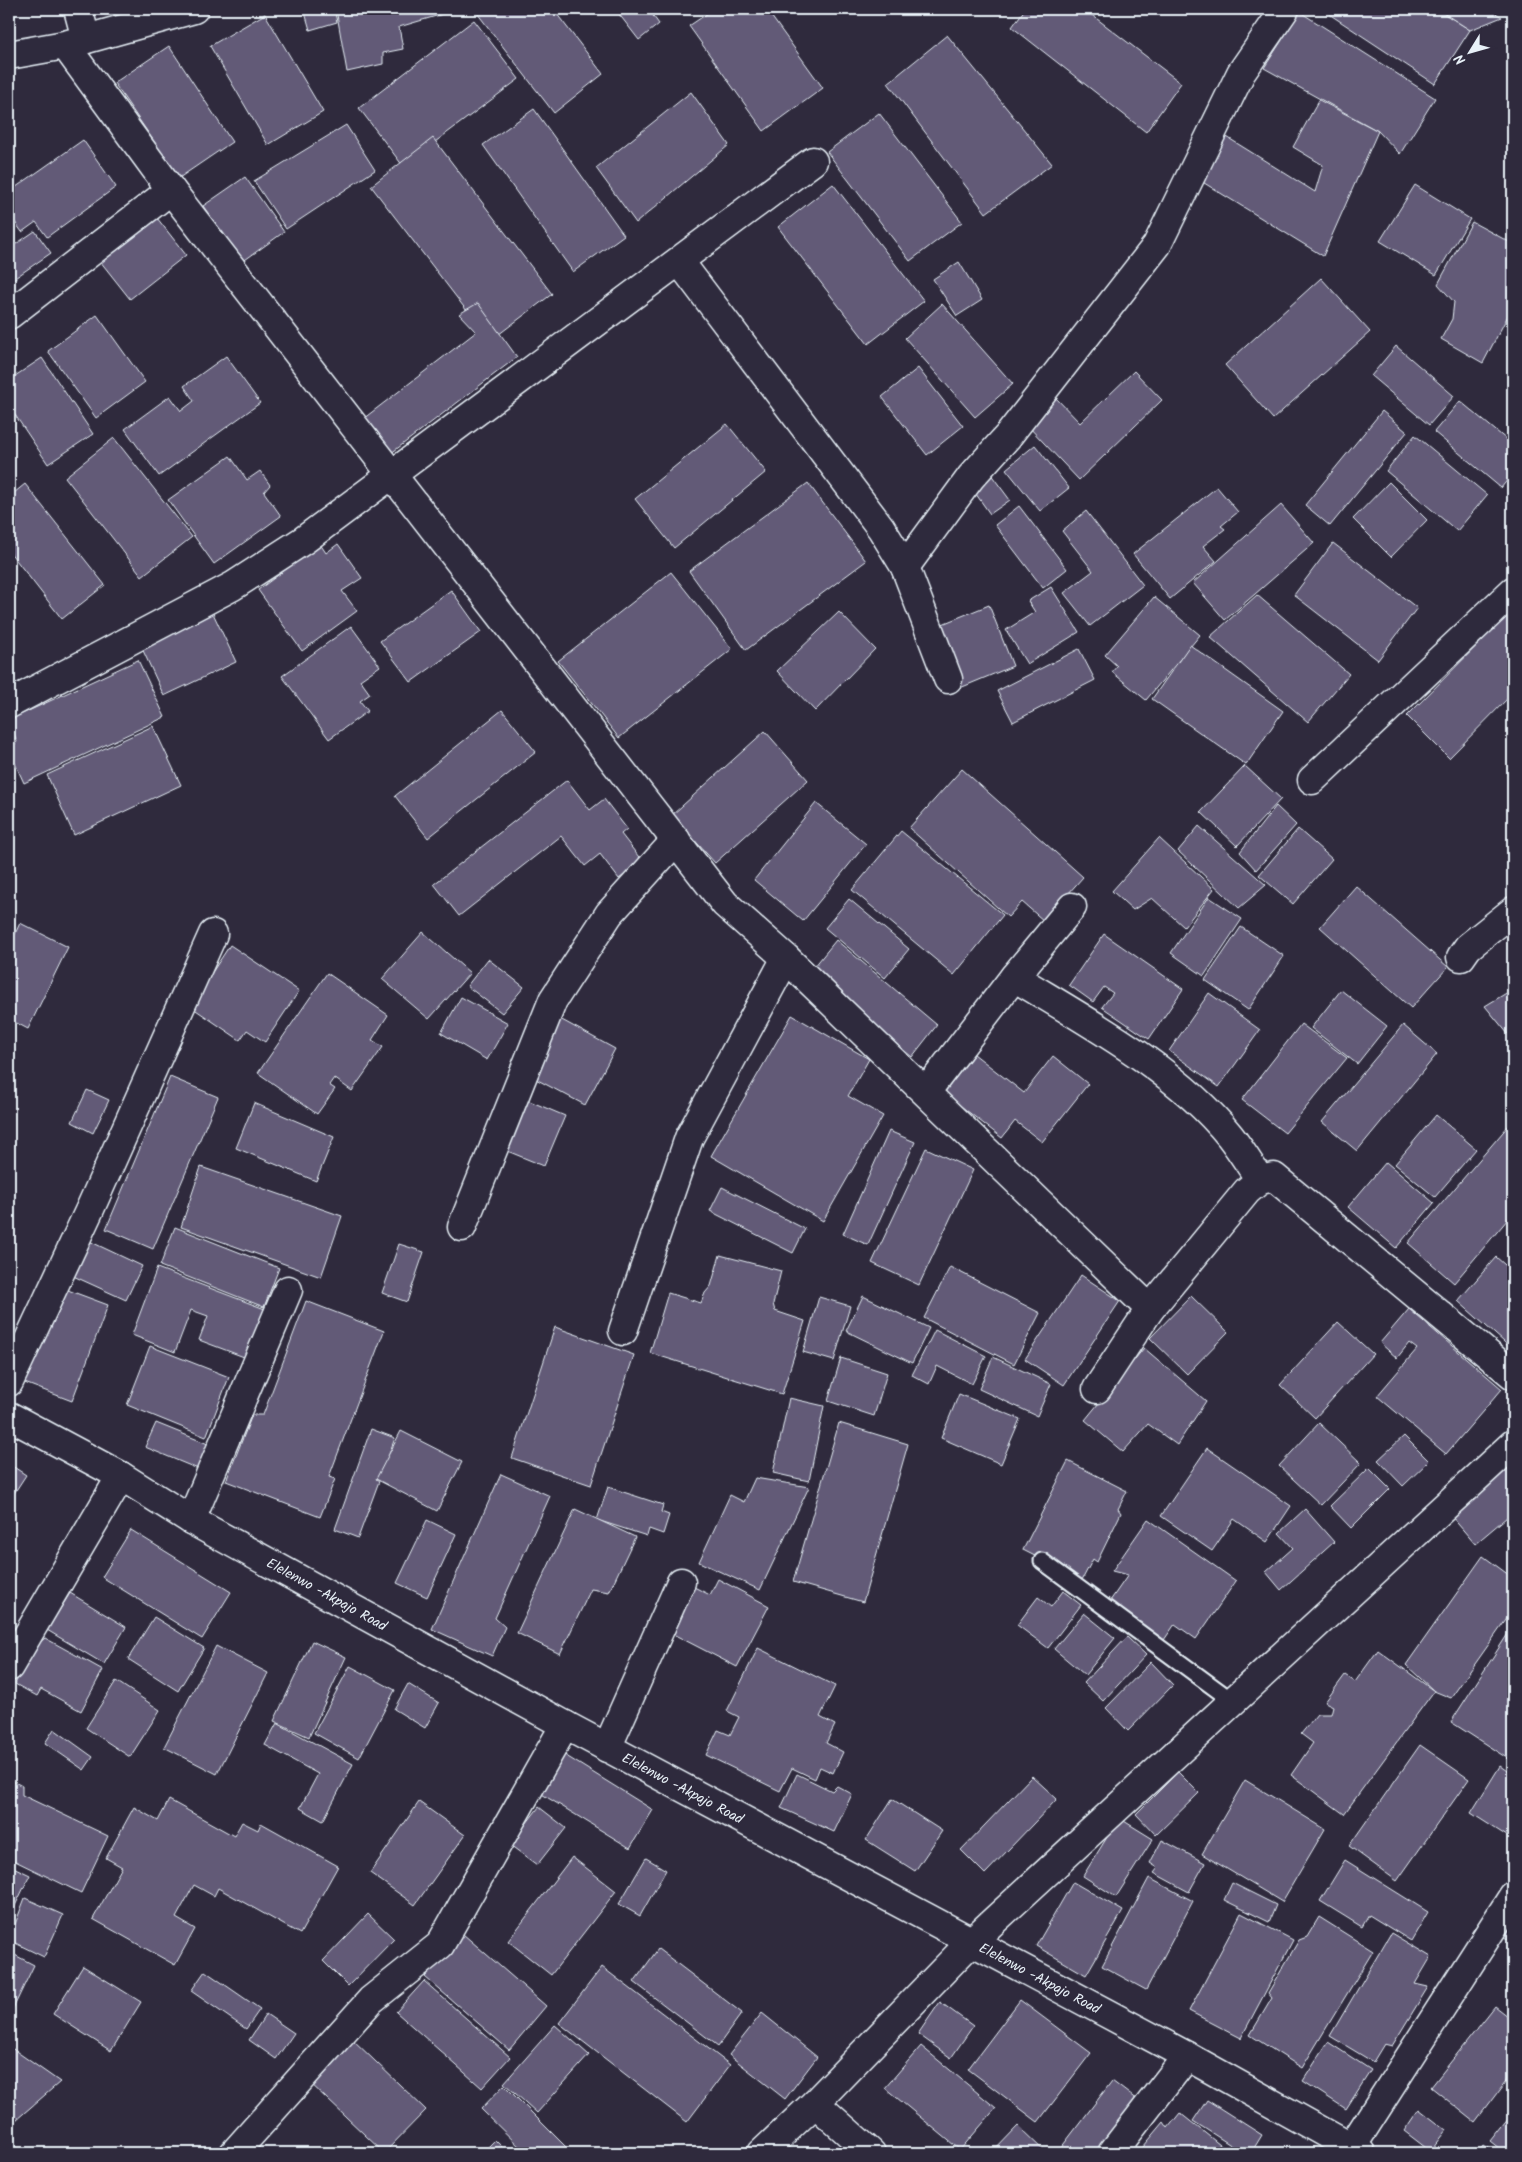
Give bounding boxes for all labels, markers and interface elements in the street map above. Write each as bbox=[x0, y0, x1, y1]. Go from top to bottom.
north arrow bbox=[1444, 28, 1494, 78]
text: N bbox=[1449, 49, 1472, 69]
street label: Elelenwo -Akpajo Road bbox=[262, 1553, 392, 1638]
street label: Elelenwo -Akpajo Road bbox=[618, 1748, 748, 1831]
street label: Elelenwo -Akpajo Road bbox=[975, 1938, 1105, 2021]

